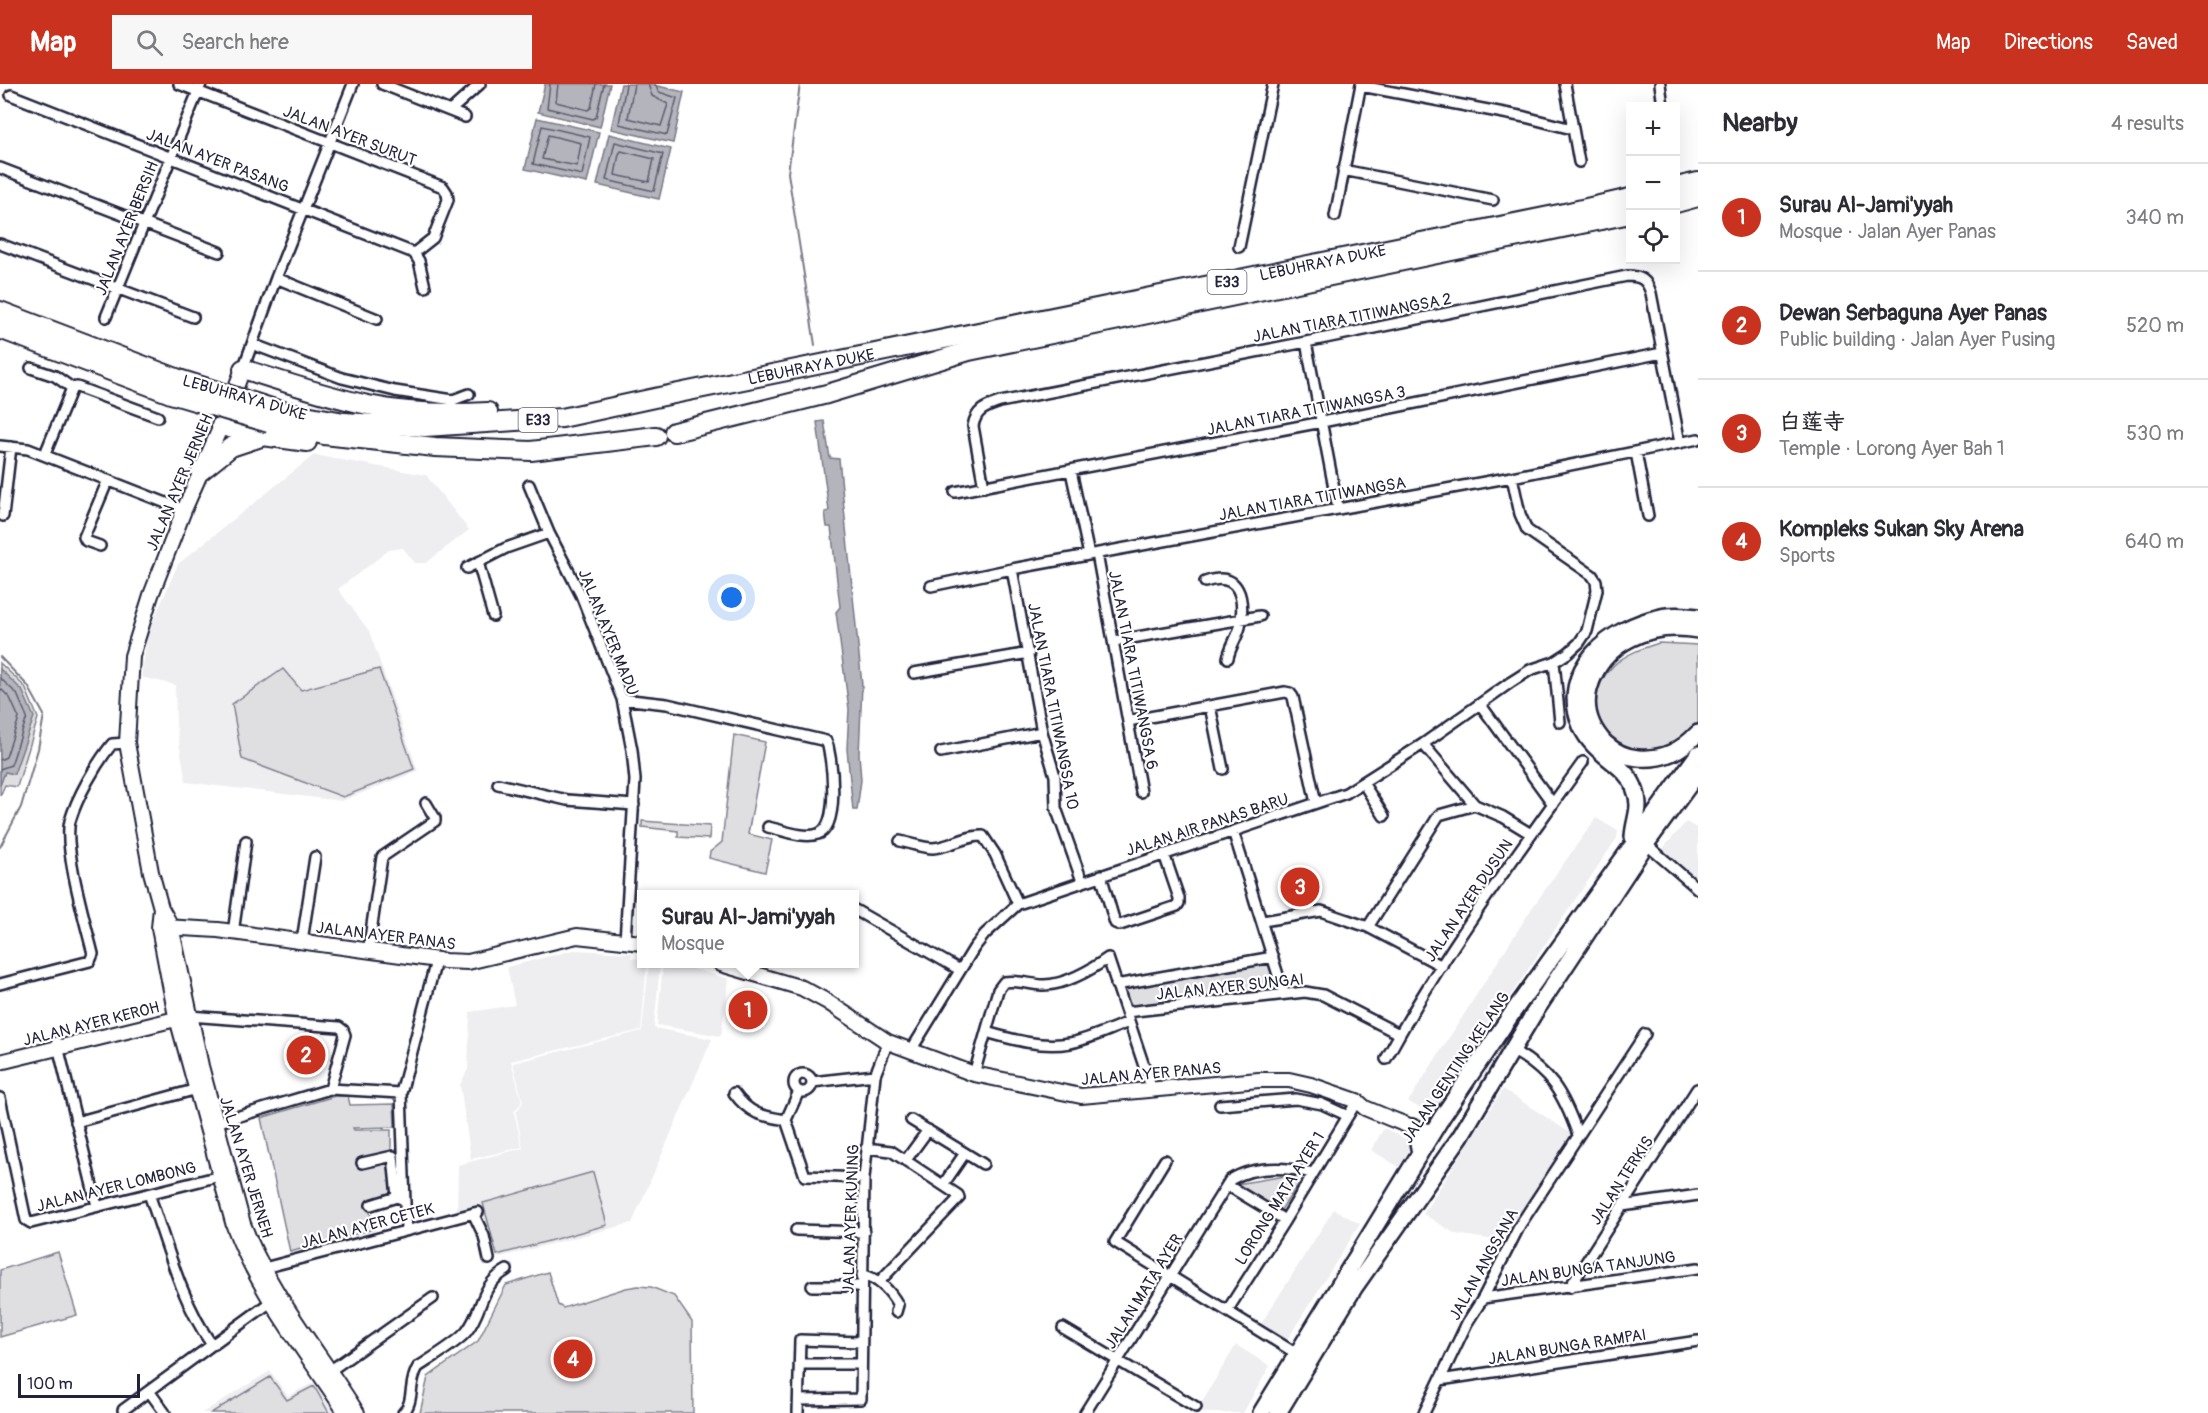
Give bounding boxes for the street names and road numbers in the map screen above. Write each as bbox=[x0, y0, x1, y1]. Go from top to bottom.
street label: JALAN AYER SURUT bbox=[280, 101, 419, 171]
street label: JALAN AYER PASANG bbox=[144, 125, 292, 197]
street label: JALAN AYER BERSIH bbox=[91, 158, 163, 298]
street label: LEBUHRAYA DUKE bbox=[1258, 240, 1388, 286]
road number: E33 bbox=[1208, 270, 1246, 294]
street label: JALAN TIARA TITIWANGSA 2 bbox=[1251, 289, 1453, 347]
street label: LEBUHRAYA DUKE bbox=[746, 344, 876, 390]
street label: LEBUHRAYA DUKE bbox=[180, 371, 309, 425]
street label: JALAN TIARA TITIWANGSA 3 bbox=[1205, 382, 1407, 440]
road number: E33 bbox=[518, 408, 558, 432]
street label: JALAN AYER JERNEH bbox=[142, 411, 218, 554]
street label: JALAN TIARA TITIWANGSA bbox=[1217, 473, 1407, 525]
street label: JALAN AYER MADU bbox=[574, 566, 643, 699]
street label: JALAN TIARA TITIWANGSA 6 bbox=[1104, 569, 1162, 771]
street label: JALAN TIARA TITIWANGSA 10 bbox=[1023, 601, 1083, 811]
street label: JALAN AIR PANAS BARU bbox=[1123, 789, 1291, 861]
street label: JALAN AYER DUSUN bbox=[1420, 835, 1517, 966]
street label: JALAN AYER PANAS bbox=[315, 918, 457, 954]
street label: JALAN AYER SUNGAI bbox=[1155, 969, 1305, 1005]
street label: JALAN GENTING KELANG bbox=[1398, 988, 1514, 1147]
street label: JALAN AYER KEROH bbox=[21, 997, 162, 1051]
street label: JALAN AYER PANAS bbox=[1080, 1058, 1222, 1090]
street label: JALAN AYER JERNEH bbox=[215, 1094, 277, 1241]
street label: LORONG MATA AYER 1 bbox=[1231, 1128, 1329, 1269]
street label: JALAN TERKIS bbox=[1586, 1132, 1658, 1229]
street label: JALAN AYER KUNING bbox=[838, 1144, 864, 1294]
street label: JALAN AYER LOMBONG bbox=[34, 1157, 198, 1216]
street label: JALAN AYER CETEK bbox=[298, 1198, 437, 1253]
street label: JALAN ANGSANA bbox=[1445, 1205, 1523, 1324]
street label: JALAN MATA AYER bbox=[1100, 1230, 1187, 1353]
street label: JALAN BUNGA TANJUNG bbox=[1500, 1247, 1677, 1291]
street label: JALAN BUNGA RAMPAI bbox=[1487, 1325, 1648, 1369]

